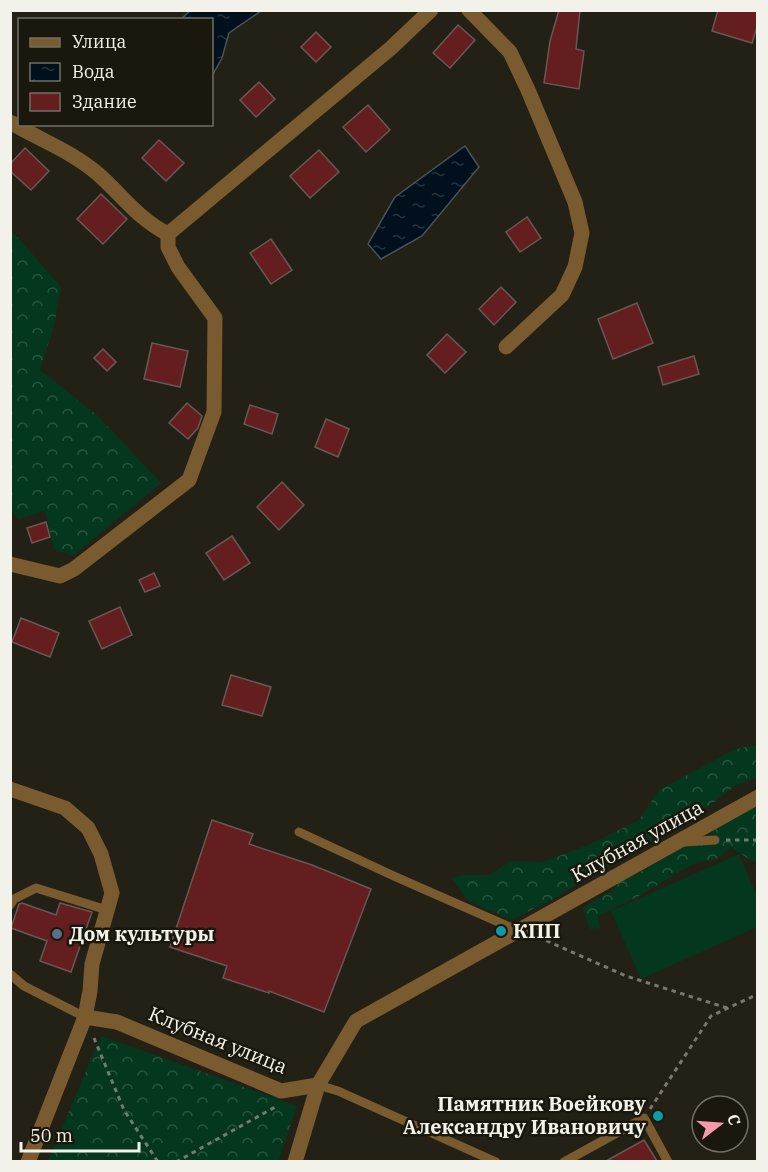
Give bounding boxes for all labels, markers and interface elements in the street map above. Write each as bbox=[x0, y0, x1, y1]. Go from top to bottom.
legend bbox=[18, 18, 213, 126]
text: Улица bbox=[72, 30, 127, 53]
text: Вода bbox=[72, 60, 115, 83]
text: Здание bbox=[72, 90, 137, 113]
street label: Клубная улица bbox=[566, 793, 708, 888]
place label: КПП bbox=[513, 917, 560, 944]
place label: Дом культуры bbox=[69, 920, 214, 947]
marker: КПП bbox=[494, 924, 508, 938]
marker: Дом культуры bbox=[50, 927, 64, 941]
street label: Клубная улица bbox=[145, 999, 292, 1080]
place label: Памятник Воейкову Александру Ивановичу bbox=[403, 1090, 647, 1140]
north arrow bbox=[690, 1094, 750, 1154]
marker: Памятник Воейкову Александру Ивановичу bbox=[651, 1109, 665, 1123]
text: С bbox=[723, 1112, 745, 1128]
scale bar bbox=[21, 1115, 140, 1153]
text: 50 m bbox=[30, 1124, 73, 1147]

